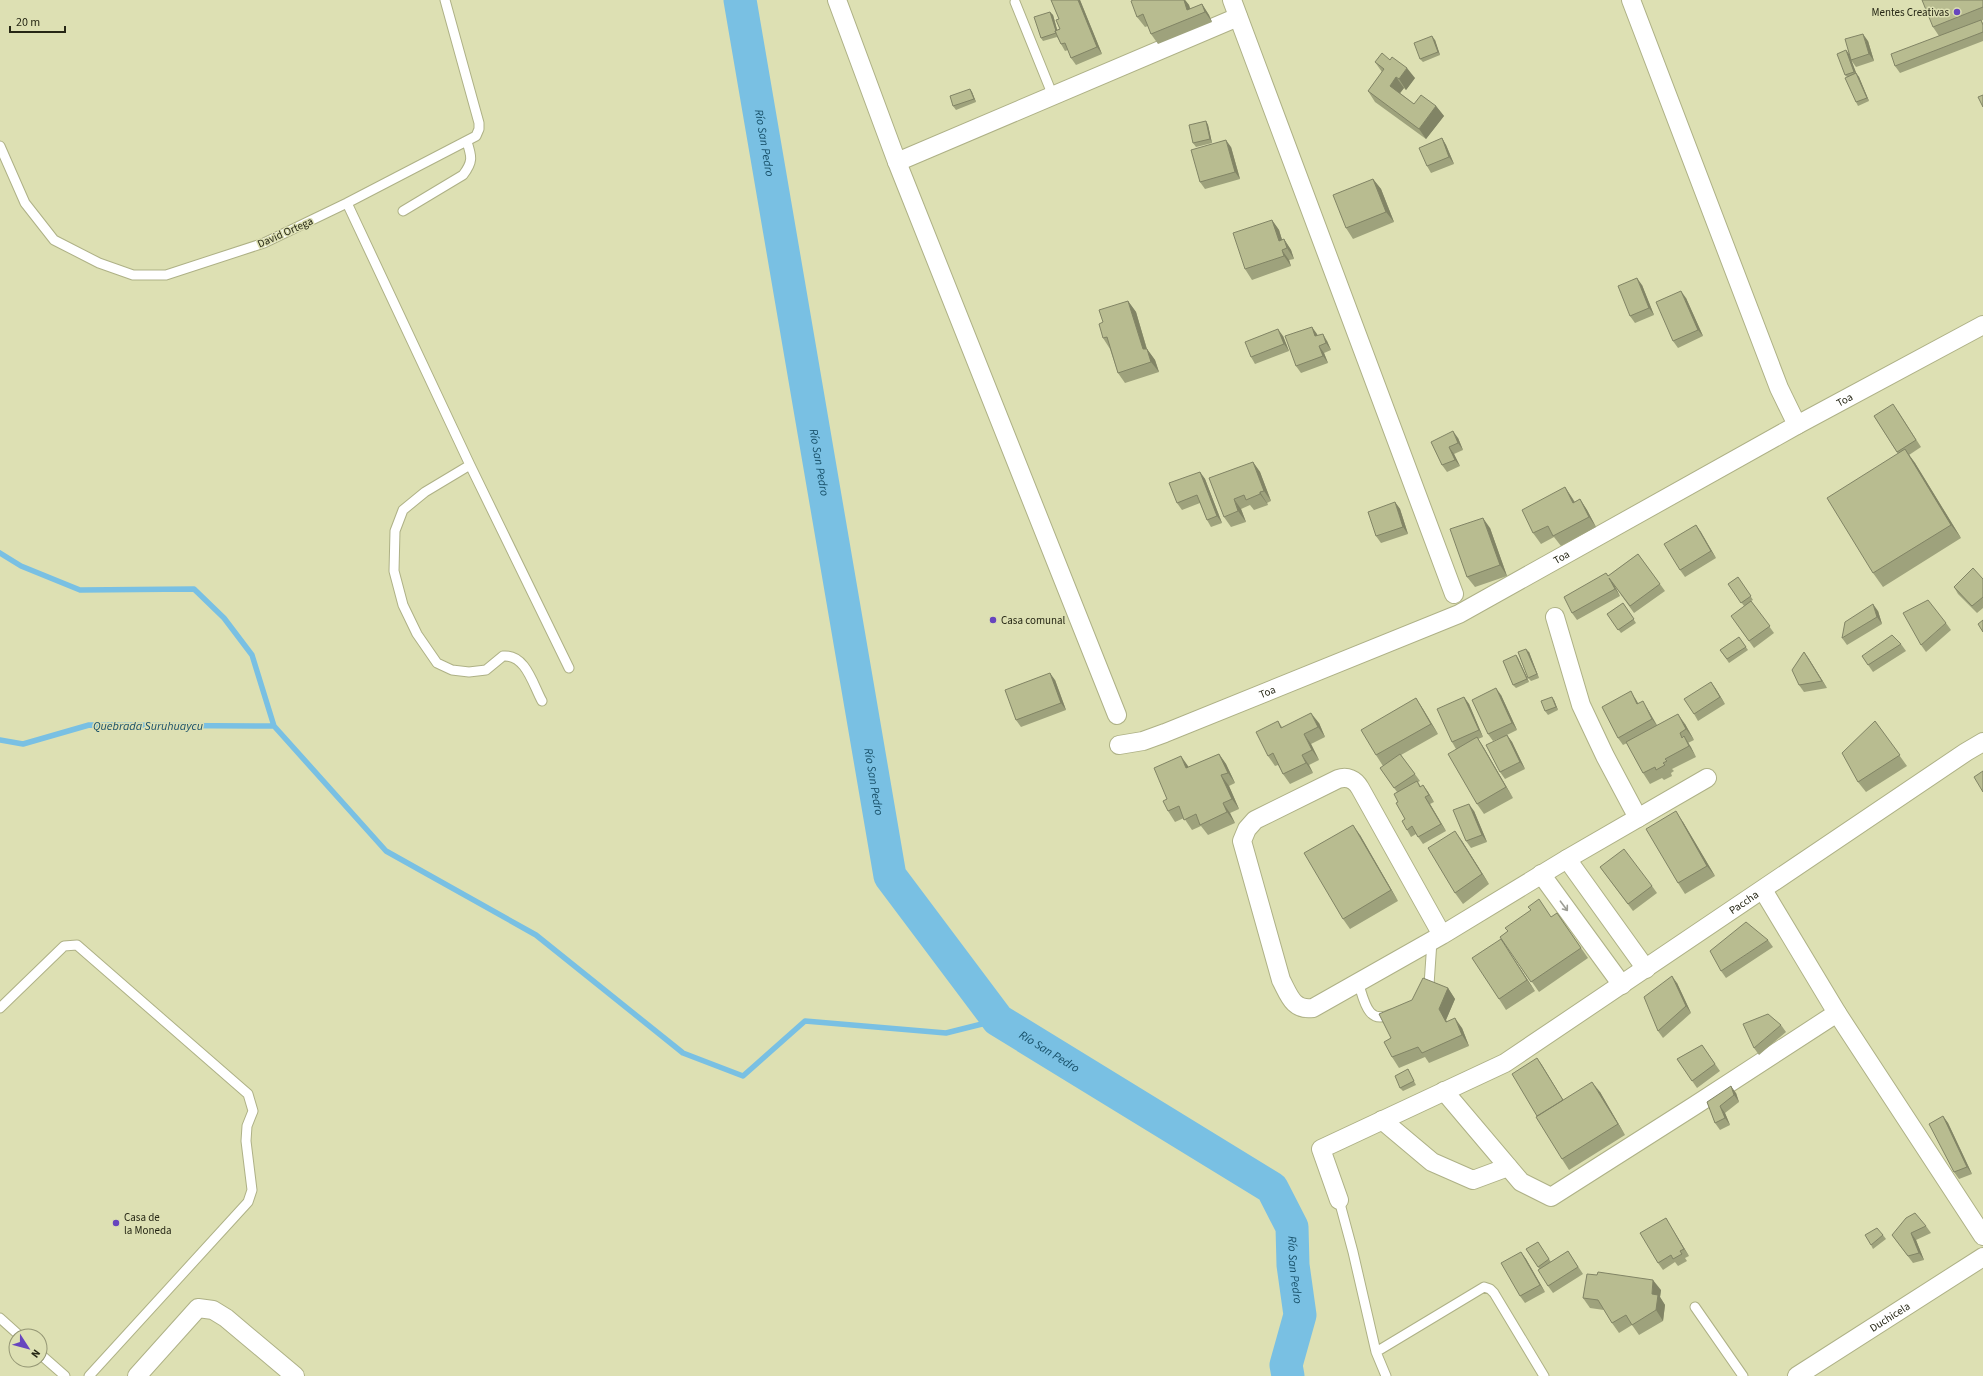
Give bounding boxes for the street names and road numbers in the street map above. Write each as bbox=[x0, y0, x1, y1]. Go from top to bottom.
street label: David Ortega bbox=[255, 214, 315, 251]
street label: Toa bbox=[1834, 389, 1855, 410]
street label: Toa bbox=[1551, 547, 1572, 568]
street label: Toa bbox=[1257, 682, 1278, 702]
street label: Paccha bbox=[1726, 887, 1762, 918]
street label: Duchicela bbox=[1867, 1299, 1913, 1336]

